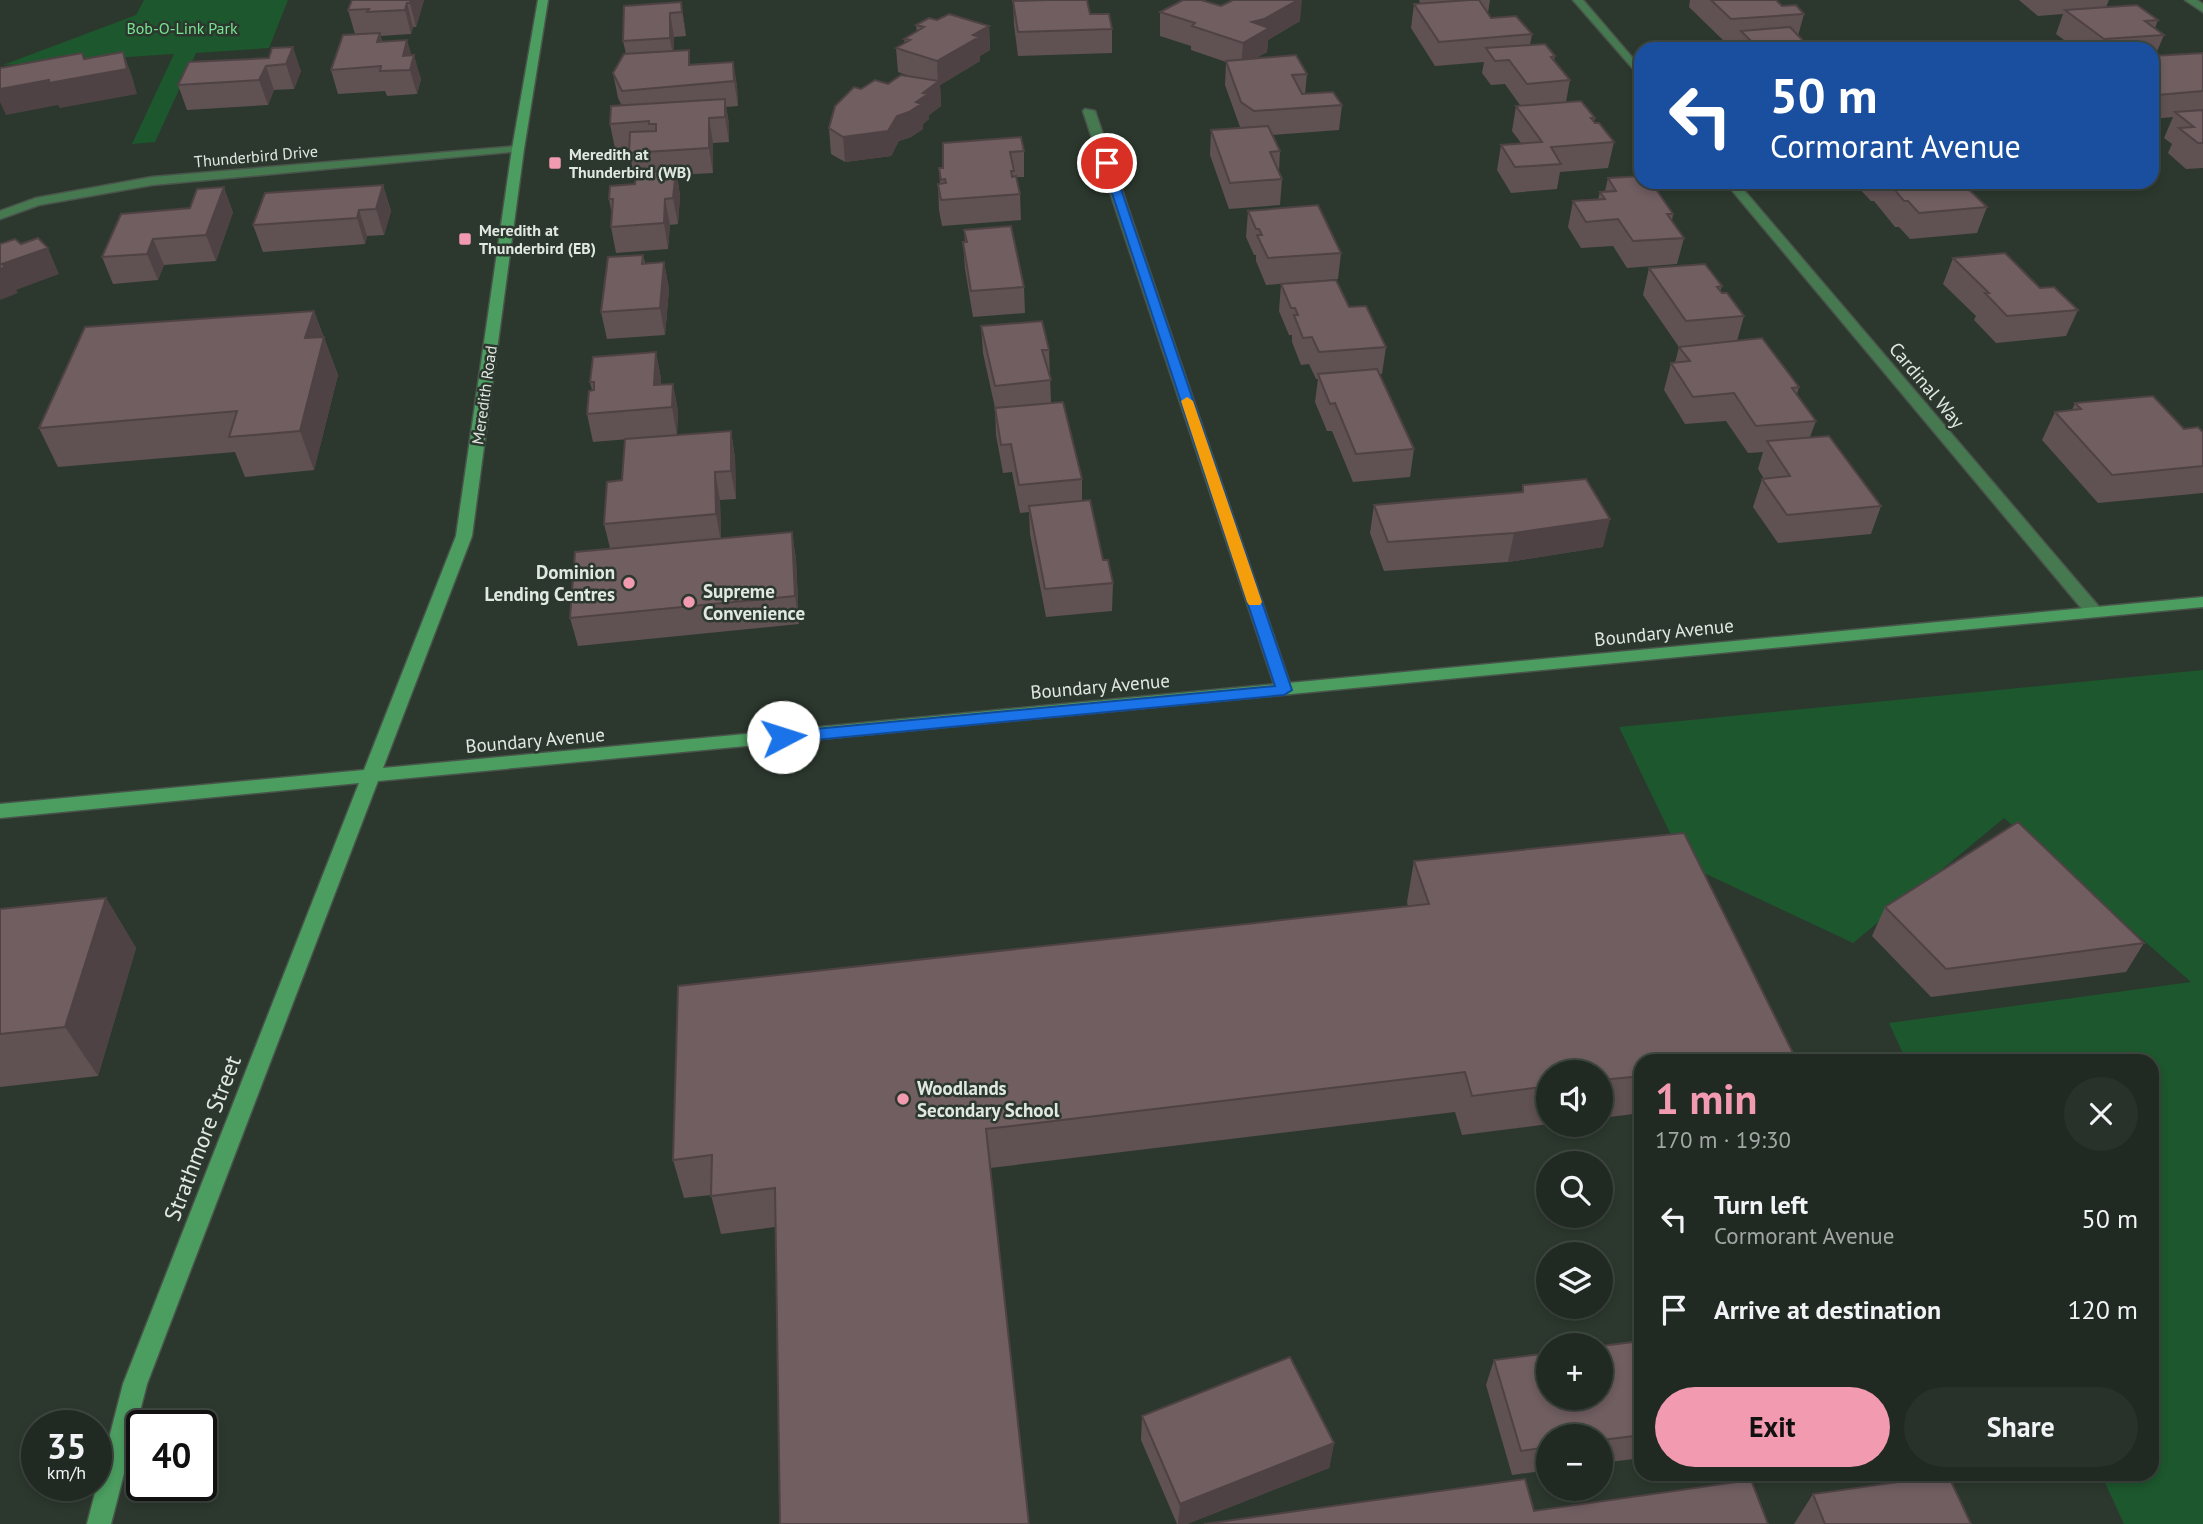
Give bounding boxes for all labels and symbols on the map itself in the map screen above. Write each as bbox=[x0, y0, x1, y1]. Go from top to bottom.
park label: Bob-O-Link Park bbox=[126, 18, 238, 38]
pin bbox=[1077, 133, 1137, 193]
street label: Thunderbird Drive bbox=[193, 141, 319, 171]
place label: Meredith at Thunderbird (WB) bbox=[569, 144, 691, 182]
marker: Meredith at Thunderbird (WB) bbox=[547, 155, 563, 171]
place label: Meredith at Thunderbird (EB) bbox=[479, 220, 596, 258]
marker: Meredith at Thunderbird (EB) bbox=[457, 231, 473, 247]
street label: Cardinal Way bbox=[1884, 337, 1970, 433]
street label: Meredith Road bbox=[467, 344, 501, 446]
place label: Dominion Lending Centres bbox=[485, 560, 615, 606]
marker: Dominion Lending Centres bbox=[621, 575, 637, 591]
place label: Supreme Convenience bbox=[703, 579, 805, 625]
marker: Supreme Convenience bbox=[681, 594, 697, 610]
street label: Boundary Avenue bbox=[1593, 613, 1735, 651]
street label: Boundary Avenue bbox=[1029, 668, 1171, 704]
position arrow bbox=[746, 700, 820, 774]
street label: Boundary Avenue bbox=[464, 722, 606, 758]
street label: Strathmore Street bbox=[157, 1051, 247, 1225]
place label: Woodlands Secondary School bbox=[917, 1076, 1060, 1122]
marker: Woodlands Secondary School bbox=[895, 1091, 911, 1107]
speed limit sign: 40 bbox=[126, 1410, 217, 1501]

